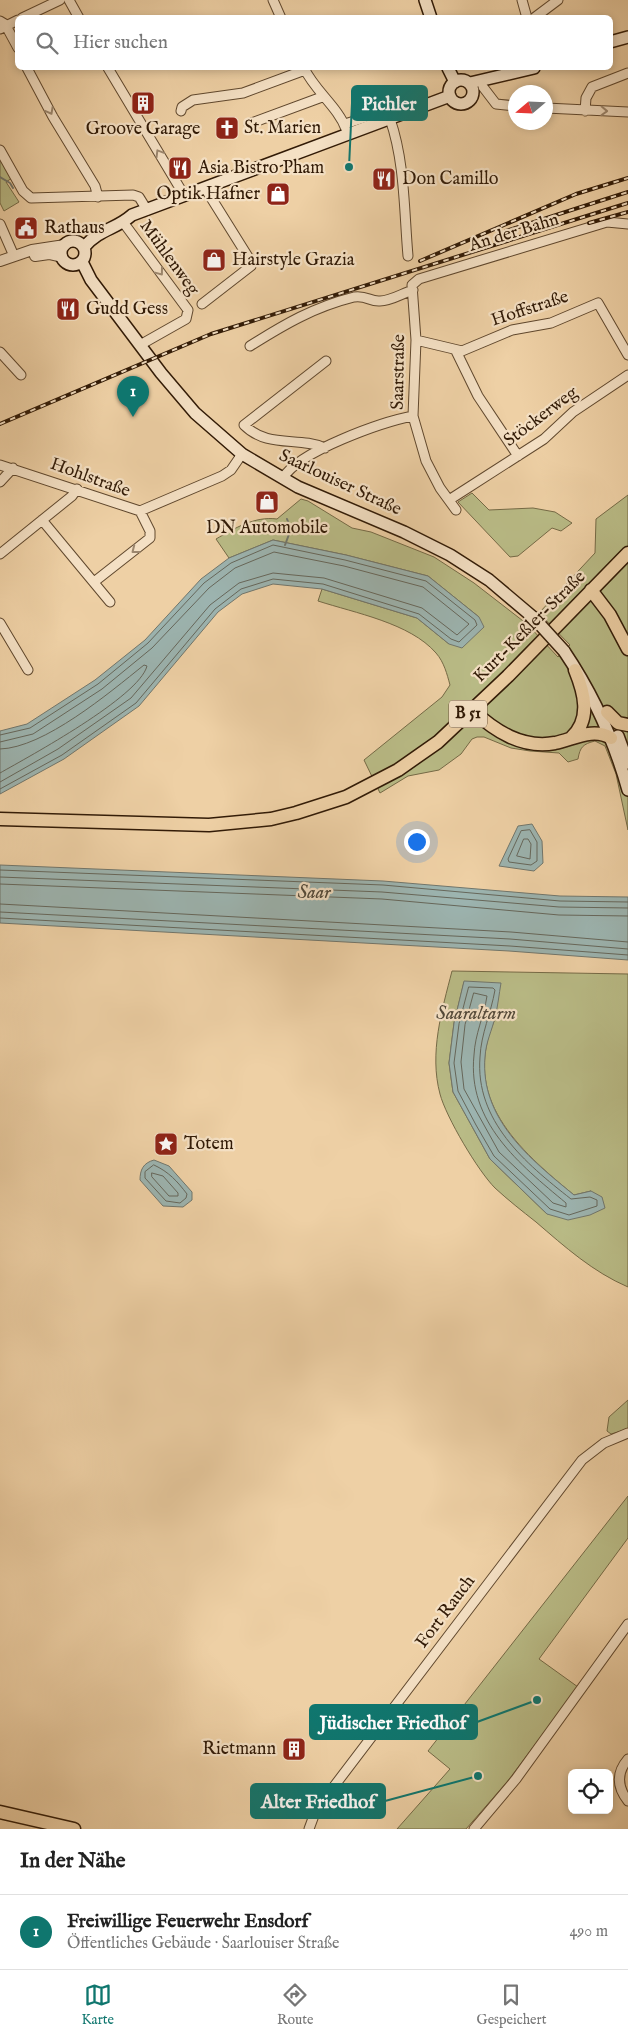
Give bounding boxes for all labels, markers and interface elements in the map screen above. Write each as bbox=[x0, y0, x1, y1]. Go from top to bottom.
search box bbox=[15, 15, 613, 70]
icon: search bbox=[33, 29, 61, 57]
text: Hier suchen bbox=[73, 31, 168, 55]
north arrow bbox=[508, 85, 553, 130]
callout: Pichler bbox=[352, 86, 427, 120]
building icon: Groove Garage bbox=[130, 90, 156, 116]
text: Pichler bbox=[361, 93, 418, 117]
one-way arrow bbox=[44, 106, 54, 115]
one-way arrow bbox=[600, 106, 608, 117]
church icon: St. Marien bbox=[214, 115, 240, 141]
place label: St. Marien bbox=[244, 117, 322, 140]
place label: Groove Garage bbox=[86, 118, 200, 141]
one-way arrow bbox=[155, 150, 165, 159]
restaurant icon: Asia Bistro Pham bbox=[167, 155, 193, 181]
place label: Asia Bistro Pham bbox=[197, 157, 324, 180]
restaurant icon: Don Camillo bbox=[371, 166, 397, 192]
place label: Don Camillo bbox=[402, 168, 499, 191]
shop icon: Optik Hafner bbox=[265, 181, 291, 207]
place label: Optik Hafner bbox=[157, 183, 260, 206]
street label: An der Bahn bbox=[465, 208, 562, 258]
public building icon: Rathaus bbox=[13, 215, 39, 241]
street label: Mühlenweg bbox=[134, 216, 204, 301]
place label: Rathaus bbox=[44, 217, 105, 240]
shop icon: Hairstyle Grazia bbox=[201, 247, 227, 273]
place label: Hairstyle Grazia bbox=[232, 249, 355, 272]
one-way arrow bbox=[154, 266, 163, 276]
street label: Hoffstraße bbox=[488, 286, 572, 332]
restaurant icon: Gudd Gess bbox=[55, 296, 81, 322]
place label: Gudd Gess bbox=[86, 298, 168, 321]
street label: Saarstraße bbox=[387, 334, 411, 410]
pin: 1 bbox=[117, 376, 149, 417]
street label: Stöckerweg bbox=[499, 382, 583, 452]
street label: Saarlouiser Straße bbox=[275, 445, 405, 521]
street label: Hohlstraße bbox=[47, 453, 133, 503]
shop icon: DN Automobile bbox=[254, 489, 280, 515]
place label: DN Automobile bbox=[206, 517, 328, 540]
one-way arrow bbox=[132, 544, 141, 553]
street label: Kurt-Keßler-Straße bbox=[469, 566, 591, 688]
road number: B 51 bbox=[449, 701, 487, 728]
your location bbox=[404, 829, 430, 855]
water label: Saar bbox=[297, 881, 332, 905]
water label: Saaraltarm bbox=[436, 1002, 516, 1026]
place icon: Totem bbox=[153, 1131, 179, 1157]
place label: Totem bbox=[184, 1133, 234, 1156]
street label: Fort Rauch bbox=[411, 1571, 481, 1653]
callout: Jüdischer Friedhof bbox=[310, 1705, 477, 1739]
text: Jüdischer Friedhof bbox=[317, 1712, 470, 1736]
building icon: Rietmann bbox=[281, 1736, 307, 1762]
place label: Rietmann bbox=[202, 1738, 276, 1761]
map controls bbox=[568, 1769, 613, 1814]
button: locate bbox=[568, 1769, 613, 1814]
callout: Alter Friedhof bbox=[251, 1784, 385, 1818]
text: Alter Friedhof bbox=[260, 1791, 378, 1815]
text: In der Nähe bbox=[20, 1848, 126, 1875]
text: Freiwillige Feuerwehr Ensdorf bbox=[67, 1910, 308, 1934]
text: 1 bbox=[33, 1922, 39, 1942]
text: 490 m bbox=[569, 1922, 608, 1942]
text: Öffentliches Gebäude · Saarlouiser Straße bbox=[67, 1934, 339, 1954]
tab: Karte bbox=[81, 1981, 114, 2029]
tab: Route bbox=[277, 1981, 314, 2029]
tab: Gespeichert bbox=[477, 1981, 546, 2029]

